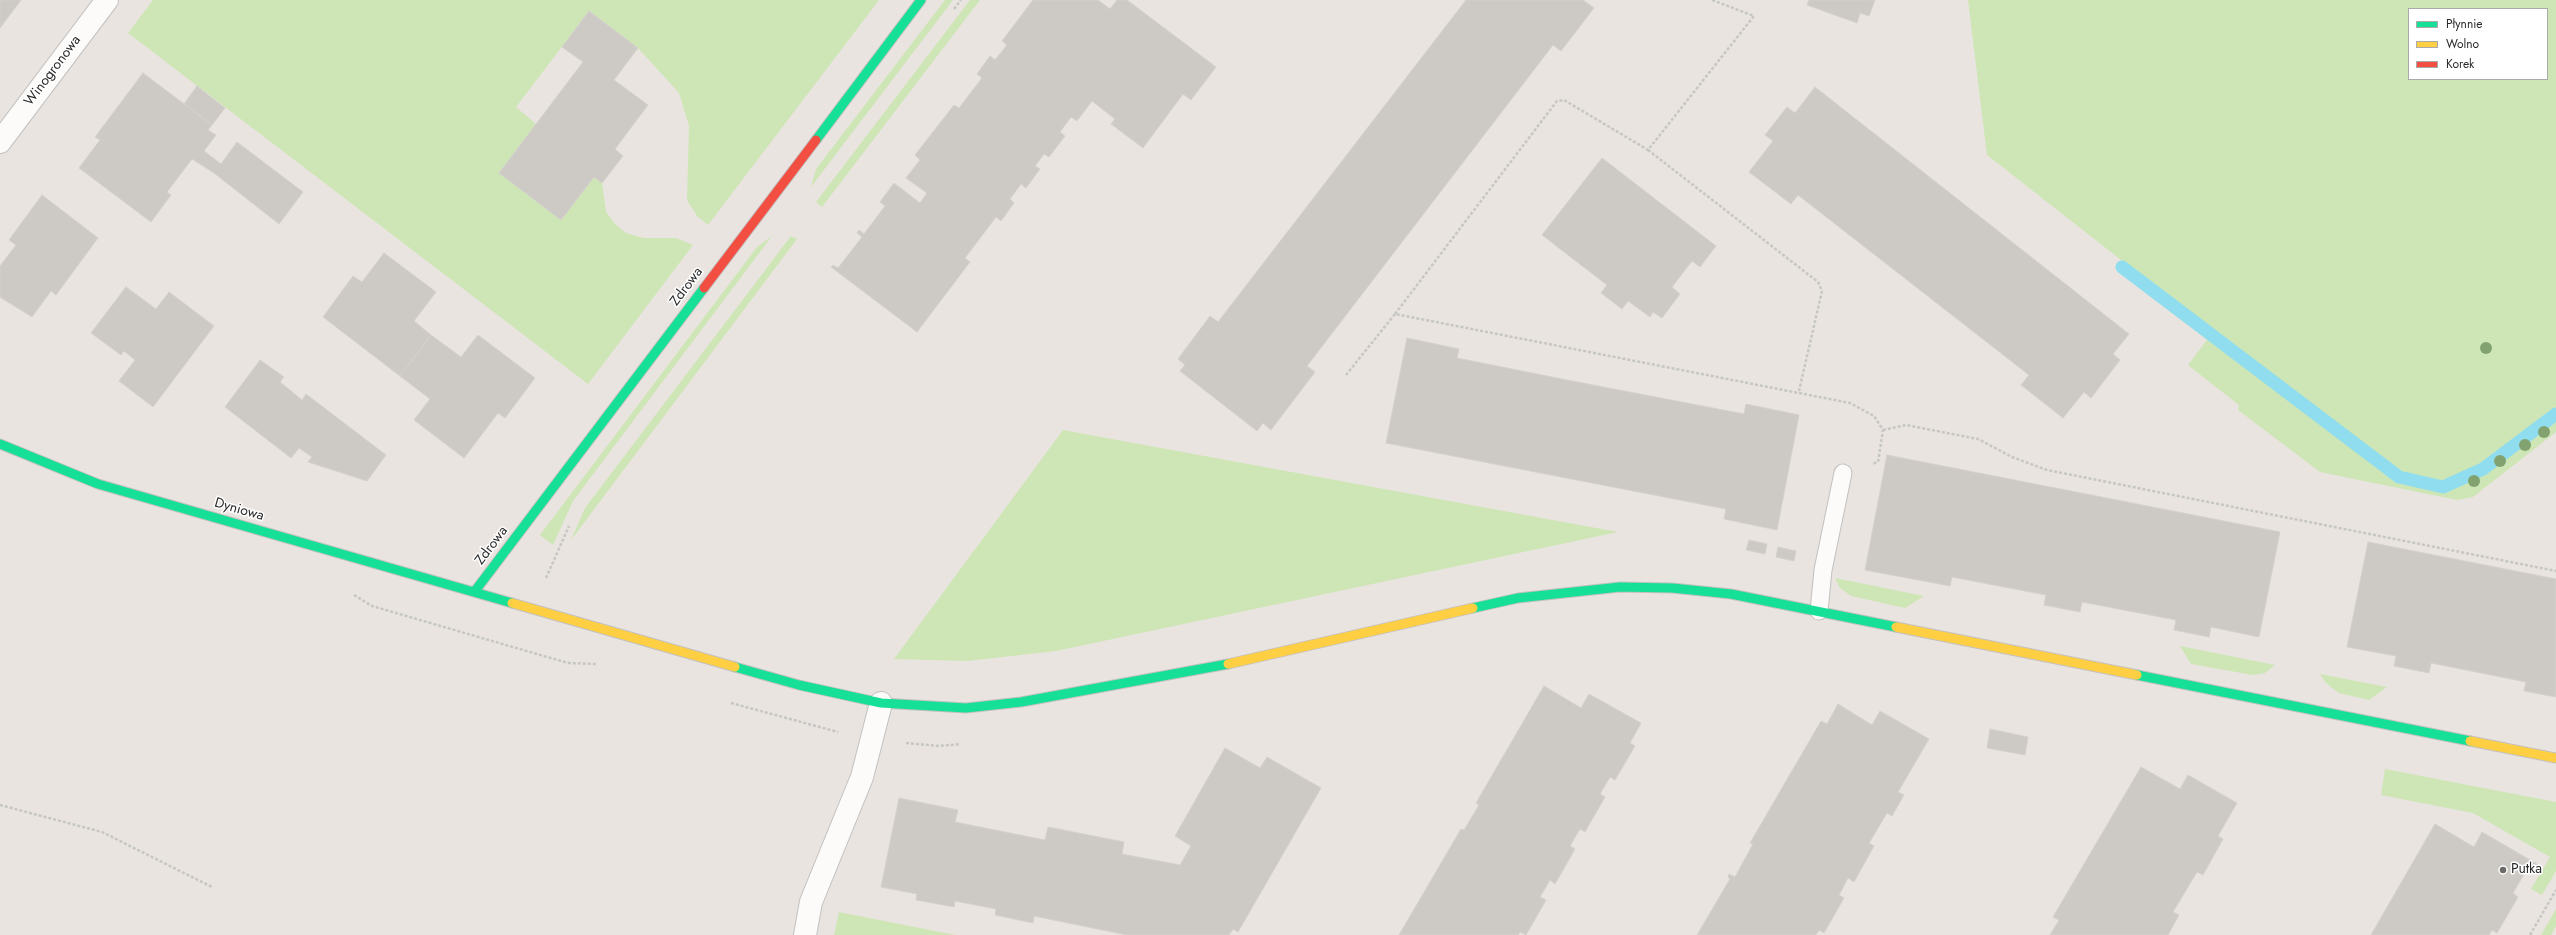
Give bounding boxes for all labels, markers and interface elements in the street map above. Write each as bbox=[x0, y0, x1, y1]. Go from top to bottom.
legend bbox=[2408, 8, 2548, 80]
text: Płynnie bbox=[2446, 15, 2483, 33]
street label: Winogronowa bbox=[21, 33, 85, 109]
text: Wolno bbox=[2446, 35, 2479, 53]
text: Korek bbox=[2446, 55, 2474, 73]
street label: Zdrowa bbox=[667, 264, 707, 310]
street label: Dyniowa bbox=[212, 495, 266, 525]
street label: Zdrowa bbox=[472, 523, 512, 569]
place label: Putka bbox=[2511, 862, 2542, 878]
marker: Putka bbox=[2498, 865, 2508, 875]

